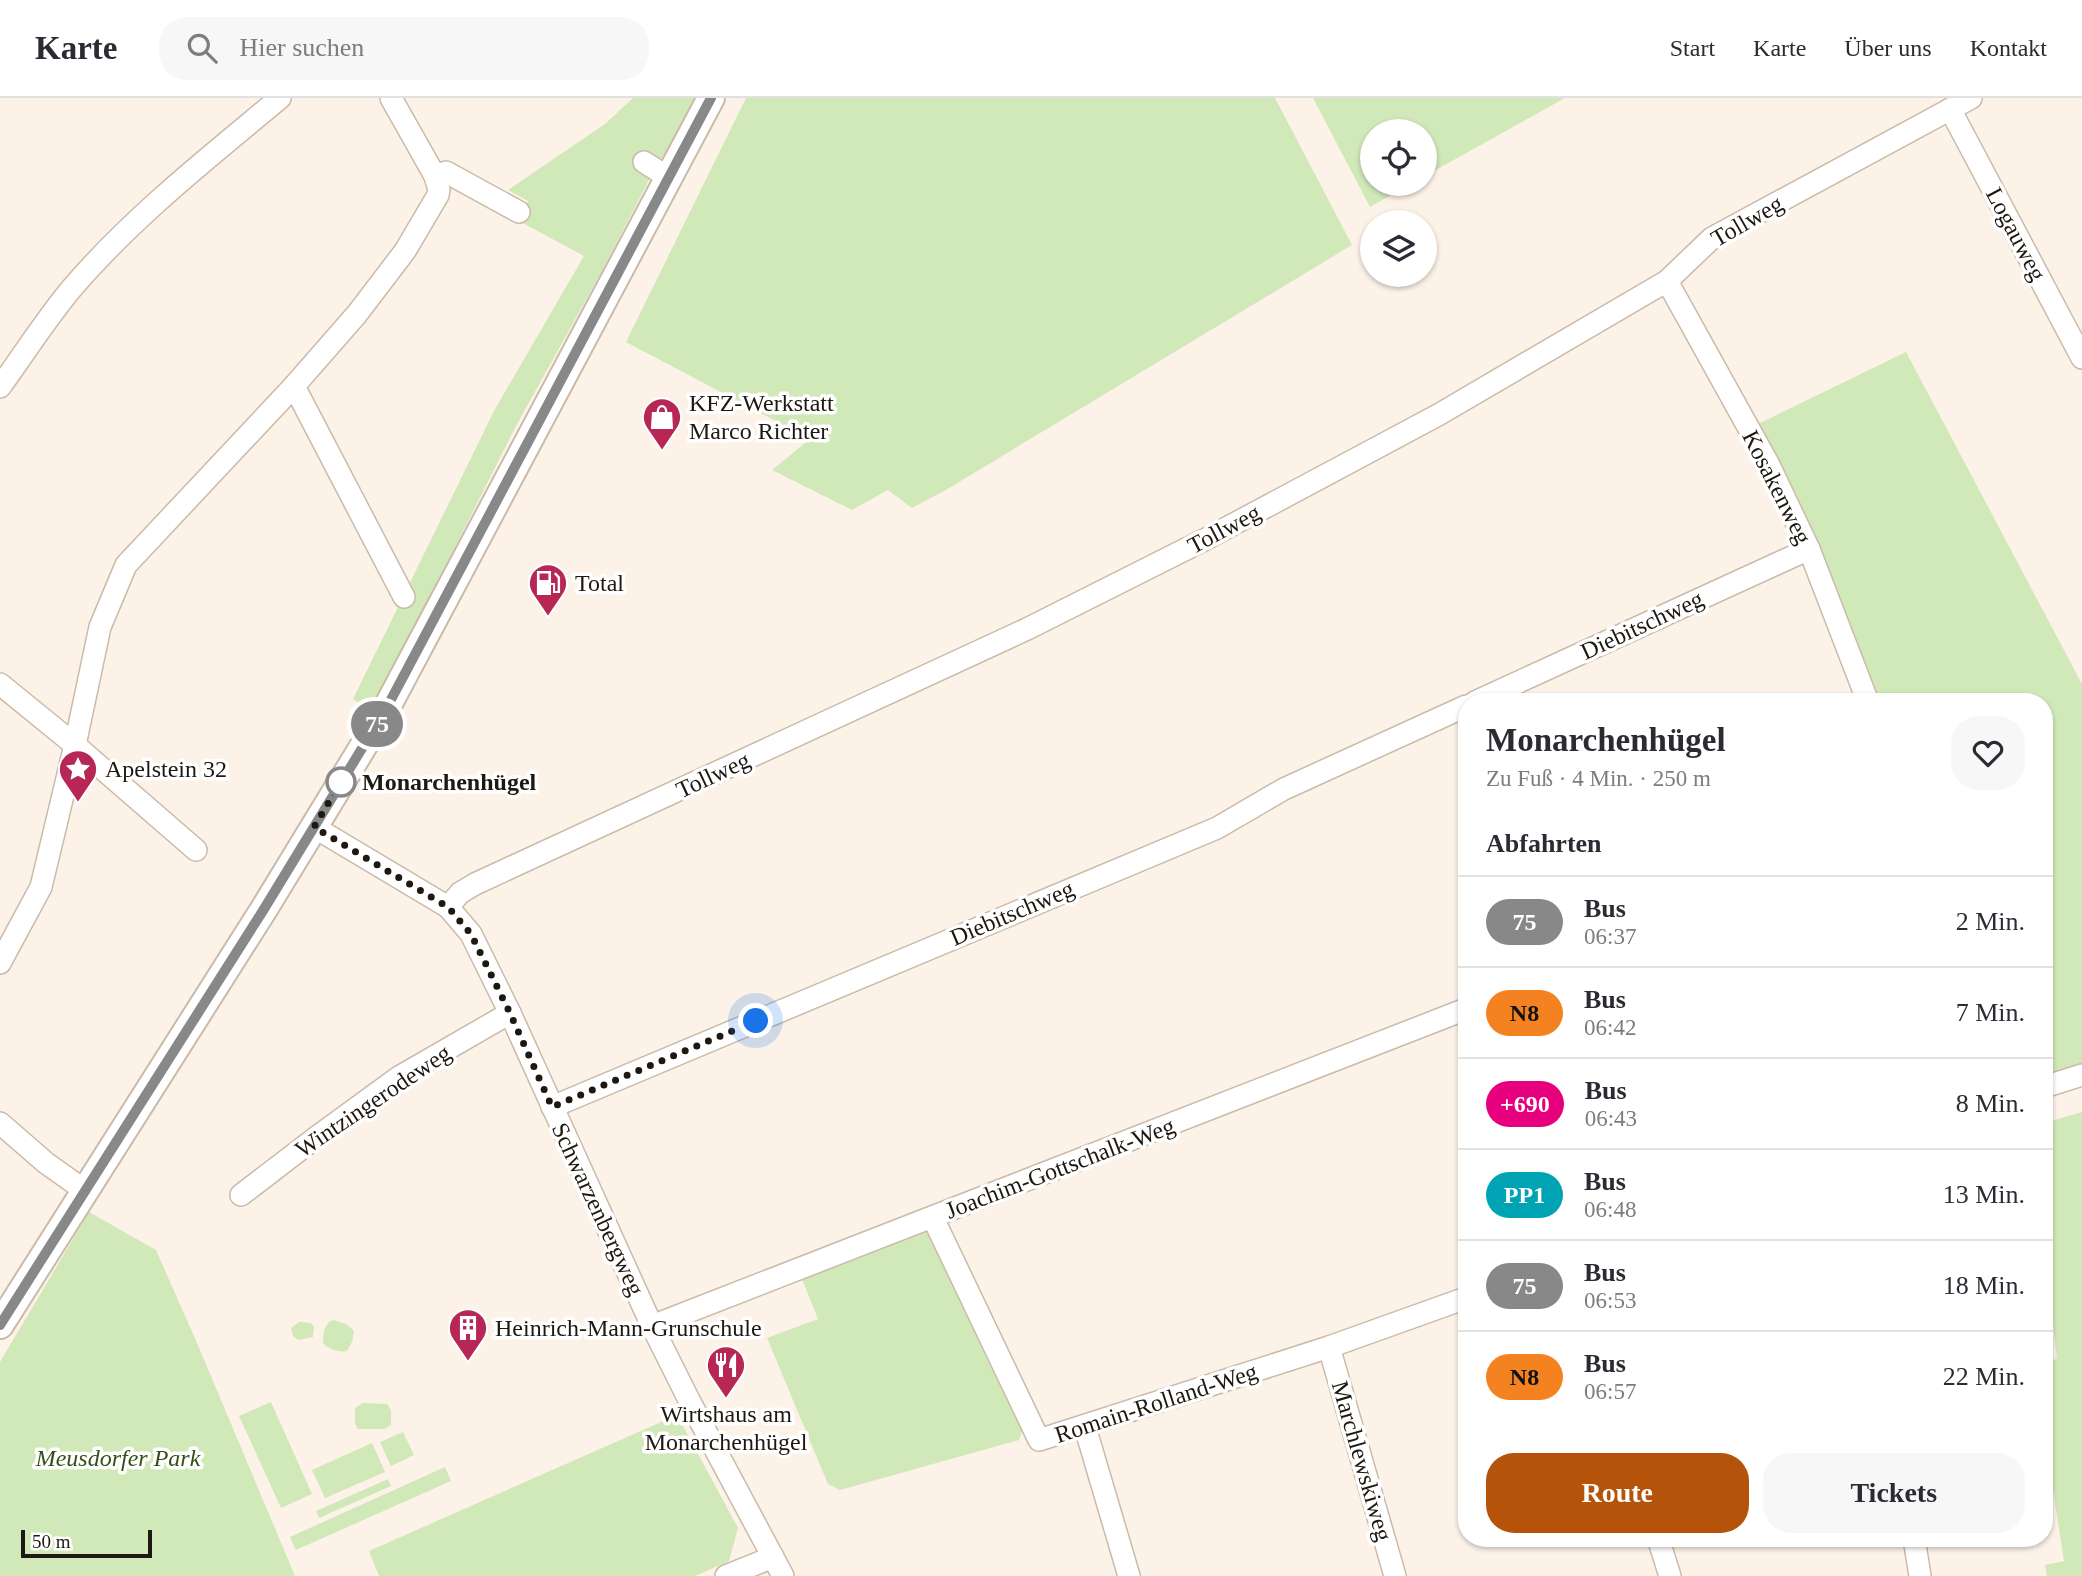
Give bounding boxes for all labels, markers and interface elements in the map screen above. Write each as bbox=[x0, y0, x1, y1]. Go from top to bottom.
search box bbox=[159, 17, 649, 80]
icon: search bbox=[183, 29, 221, 67]
text: Karte bbox=[35, 30, 117, 66]
text: Hier suchen bbox=[239, 33, 364, 62]
text: Start bbox=[1670, 35, 1715, 61]
text: Karte bbox=[1753, 35, 1806, 61]
text: Über uns bbox=[1844, 35, 1932, 61]
text: Kontakt bbox=[1970, 35, 2047, 61]
map controls bbox=[1360, 119, 1437, 287]
button: locate bbox=[1360, 119, 1437, 196]
street label: Logauweg bbox=[1981, 183, 2051, 285]
street label: Tollweg bbox=[1707, 190, 1787, 252]
button: layers bbox=[1360, 210, 1437, 287]
place label: KFZ-Werkstatt Marco Richter bbox=[689, 390, 834, 444]
shop icon: KFZ-Werkstatt Marco Richter bbox=[641, 396, 683, 451]
street label: Kosakenweg bbox=[1737, 426, 1817, 548]
street label: Tollweg bbox=[1183, 499, 1265, 559]
fuel station icon: Total bbox=[527, 562, 569, 617]
place label: Total bbox=[575, 570, 624, 596]
street label: Diebitschweg bbox=[1577, 585, 1707, 665]
line badge: 75 bbox=[346, 701, 408, 747]
text: 75 bbox=[365, 711, 389, 737]
button: heart bbox=[1951, 716, 2025, 790]
text: Monarchenhügel bbox=[1486, 722, 1726, 758]
street label: Tollweg bbox=[672, 747, 754, 803]
place icon: Apelstein 32 bbox=[57, 748, 99, 803]
place label: Apelstein 32 bbox=[105, 756, 227, 782]
text: Zu Fuß · 4 Min. · 250 m bbox=[1486, 766, 1711, 791]
marker: Monarchenhügel bbox=[326, 767, 356, 797]
place label: Monarchenhügel bbox=[362, 769, 537, 795]
text: Abfahrten bbox=[1486, 829, 1602, 858]
street label: Diebitschweg bbox=[946, 875, 1078, 951]
text: Bus bbox=[1584, 894, 1626, 923]
text: 2 Min. bbox=[1956, 907, 2025, 936]
text: 75 bbox=[1513, 909, 1537, 935]
text: 06:37 bbox=[1584, 924, 1636, 949]
text: Bus bbox=[1584, 985, 1626, 1014]
text: 7 Min. bbox=[1956, 998, 2025, 1027]
text: N8 bbox=[1510, 1000, 1539, 1026]
your location bbox=[738, 1003, 773, 1038]
text: 06:42 bbox=[1584, 1015, 1636, 1040]
street label: Wintzingerodeweg bbox=[290, 1039, 456, 1163]
text: Bus bbox=[1585, 1076, 1627, 1105]
text: 8 Min. bbox=[1956, 1089, 2025, 1118]
text: +690 bbox=[1500, 1091, 1550, 1117]
text: 06:43 bbox=[1585, 1106, 1637, 1131]
street label: Joachim-Gottschalk-Weg bbox=[942, 1112, 1178, 1224]
street label: Schwarzenbergweg bbox=[547, 1119, 649, 1299]
text: Bus bbox=[1584, 1167, 1626, 1196]
text: 13 Min. bbox=[1943, 1180, 2025, 1209]
text: PP1 bbox=[1504, 1182, 1545, 1208]
text: 06:48 bbox=[1584, 1197, 1636, 1222]
text: Bus bbox=[1584, 1258, 1626, 1287]
text: 18 Min. bbox=[1943, 1271, 2025, 1300]
text: 75 bbox=[1513, 1273, 1537, 1299]
text: 06:53 bbox=[1584, 1288, 1636, 1313]
building icon: Heinrich-Mann-Grunschule bbox=[447, 1307, 489, 1362]
place label: Heinrich-Mann-Grunschule bbox=[495, 1315, 762, 1341]
restaurant icon: Wirtshaus am Monarchenhügel bbox=[705, 1344, 747, 1399]
text: Bus bbox=[1584, 1349, 1626, 1378]
street label: Romain-Rolland-Weg bbox=[1051, 1358, 1261, 1448]
text: 22 Min. bbox=[1943, 1362, 2025, 1391]
text: N8 bbox=[1510, 1364, 1539, 1390]
street label: Marchlewskiweg bbox=[1327, 1378, 1397, 1544]
text: 06:57 bbox=[1584, 1379, 1636, 1404]
place label: Wirtshaus am Monarchenhügel bbox=[645, 1401, 808, 1455]
park label: Meusdorfer Park bbox=[35, 1445, 201, 1471]
button: Route bbox=[1486, 1453, 1749, 1533]
button: Tickets bbox=[1763, 1453, 2025, 1533]
scale bar bbox=[21, 1527, 152, 1559]
text: 50 m bbox=[32, 1531, 71, 1552]

